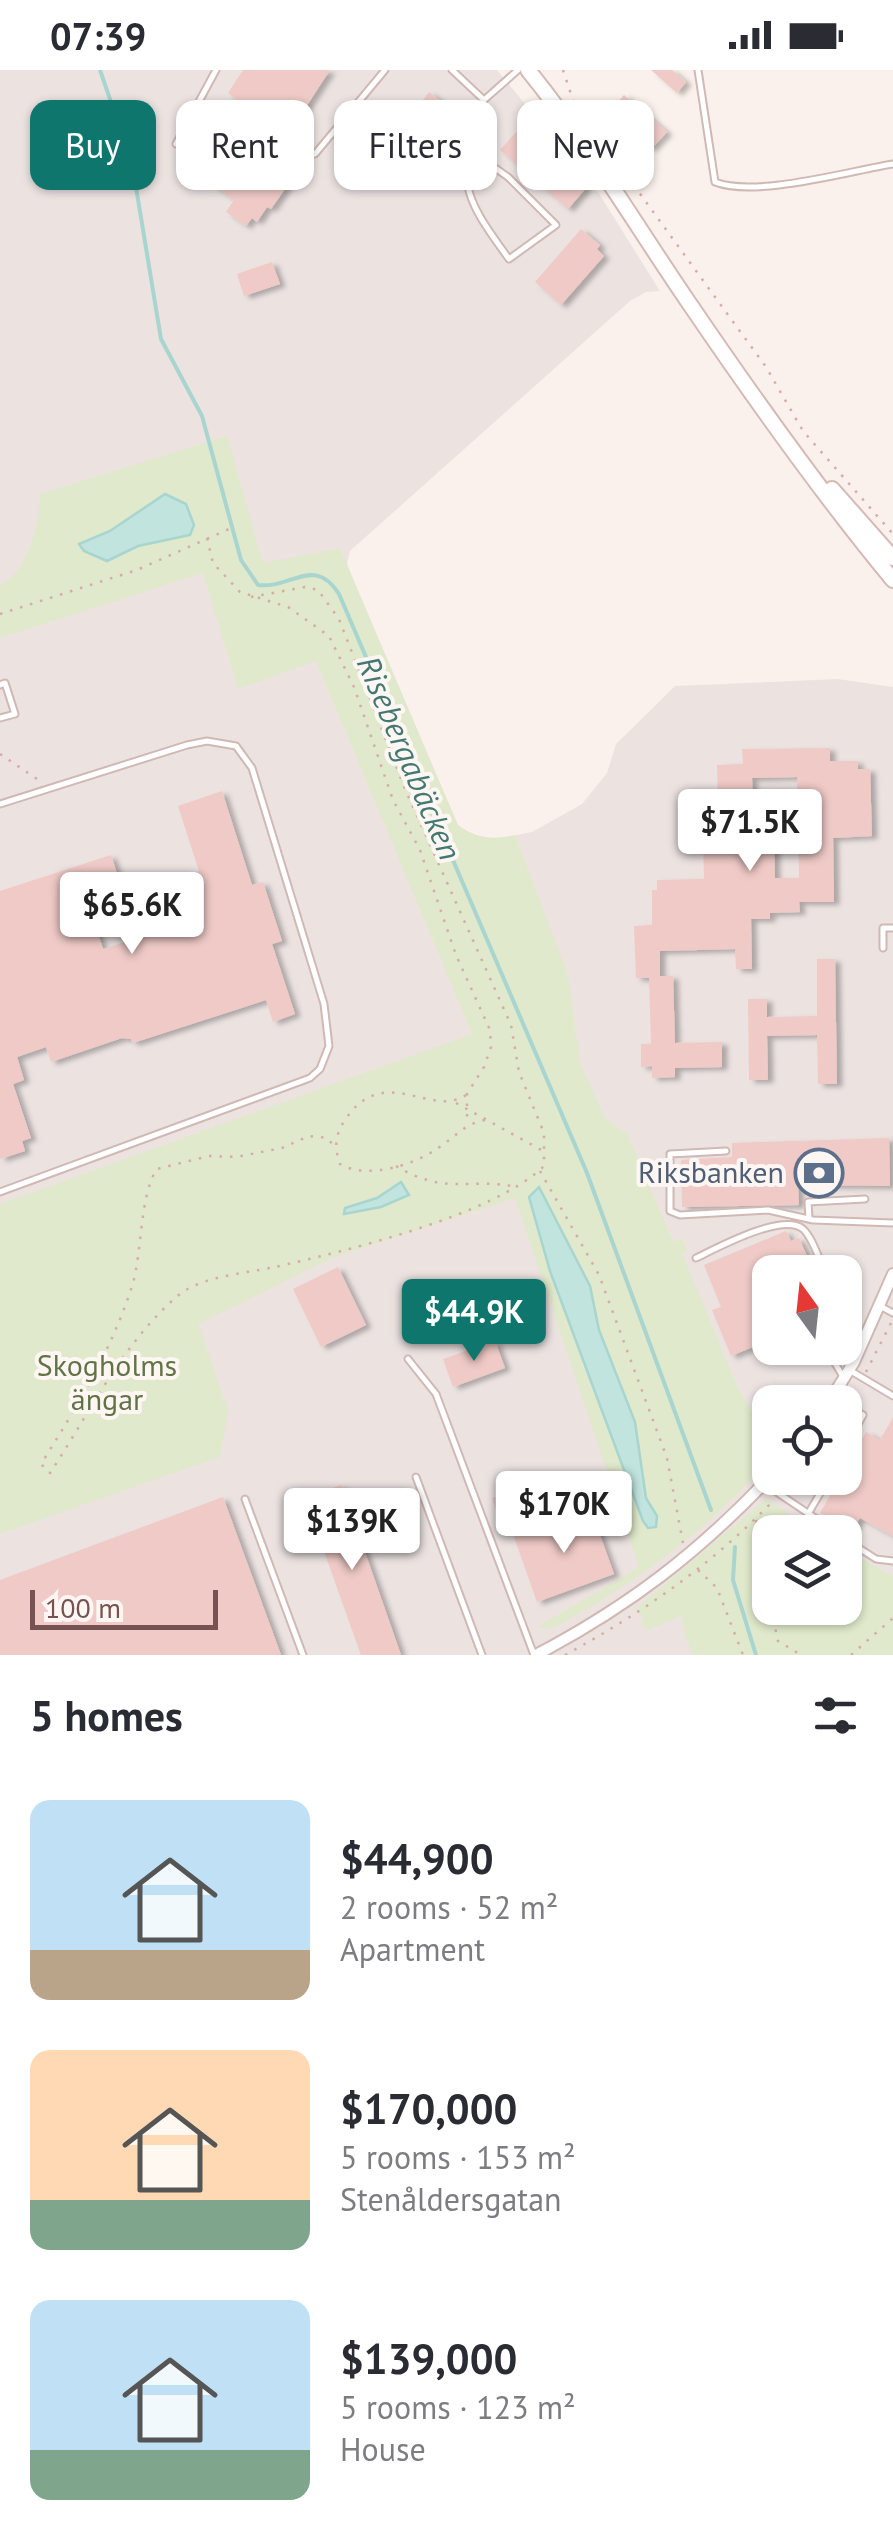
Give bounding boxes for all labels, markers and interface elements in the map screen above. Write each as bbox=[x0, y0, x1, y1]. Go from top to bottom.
text: 07:39 bbox=[50, 11, 146, 60]
chip: Buy bbox=[30, 100, 156, 190]
chip: Rent bbox=[176, 100, 314, 190]
chip: Filters bbox=[334, 100, 497, 190]
chip: New bbox=[517, 100, 654, 190]
water label: Risebergabäcken bbox=[348, 649, 472, 866]
pin: $71.5K bbox=[669, 789, 831, 874]
text: $71.5K bbox=[700, 800, 800, 842]
pin: $65.6K bbox=[51, 872, 213, 957]
text: $65.6K bbox=[82, 883, 182, 925]
bank icon: Riksbanken bbox=[793, 1147, 845, 1199]
place label: Riksbanken bbox=[638, 1152, 784, 1191]
north arrow bbox=[752, 1255, 862, 1365]
map controls bbox=[752, 1255, 862, 1625]
pin: $44.9K bbox=[393, 1279, 555, 1364]
text: $44.9K bbox=[424, 1290, 524, 1332]
park label: Skogholms ängar bbox=[37, 1345, 177, 1418]
button: locate bbox=[752, 1385, 862, 1495]
pin: $170K bbox=[494, 1471, 634, 1556]
text: $170K bbox=[518, 1482, 610, 1524]
pin: $139K bbox=[282, 1488, 422, 1573]
text: $139K bbox=[306, 1499, 398, 1541]
button: layers bbox=[752, 1515, 862, 1625]
scale bar bbox=[30, 1585, 218, 1630]
text: 100 m bbox=[45, 1589, 121, 1626]
text: 5 homes bbox=[30, 1688, 183, 1743]
icon: filters bbox=[808, 1688, 863, 1743]
text: $44,900 bbox=[340, 1831, 493, 1886]
icon: home bbox=[110, 1840, 230, 1960]
text: 2 rooms · 52 m² bbox=[340, 1886, 558, 1928]
text: Apartment bbox=[340, 1928, 485, 1970]
text: $170,000 bbox=[340, 2081, 517, 2136]
icon: home bbox=[110, 2090, 230, 2210]
text: 5 rooms · 153 m² bbox=[340, 2136, 576, 2178]
text: Stenåldersgatan bbox=[340, 2178, 562, 2220]
text: $139,000 bbox=[340, 2331, 517, 2386]
icon: home bbox=[110, 2340, 230, 2460]
text: 5 rooms · 123 m² bbox=[340, 2386, 576, 2428]
text: House bbox=[340, 2428, 426, 2470]

